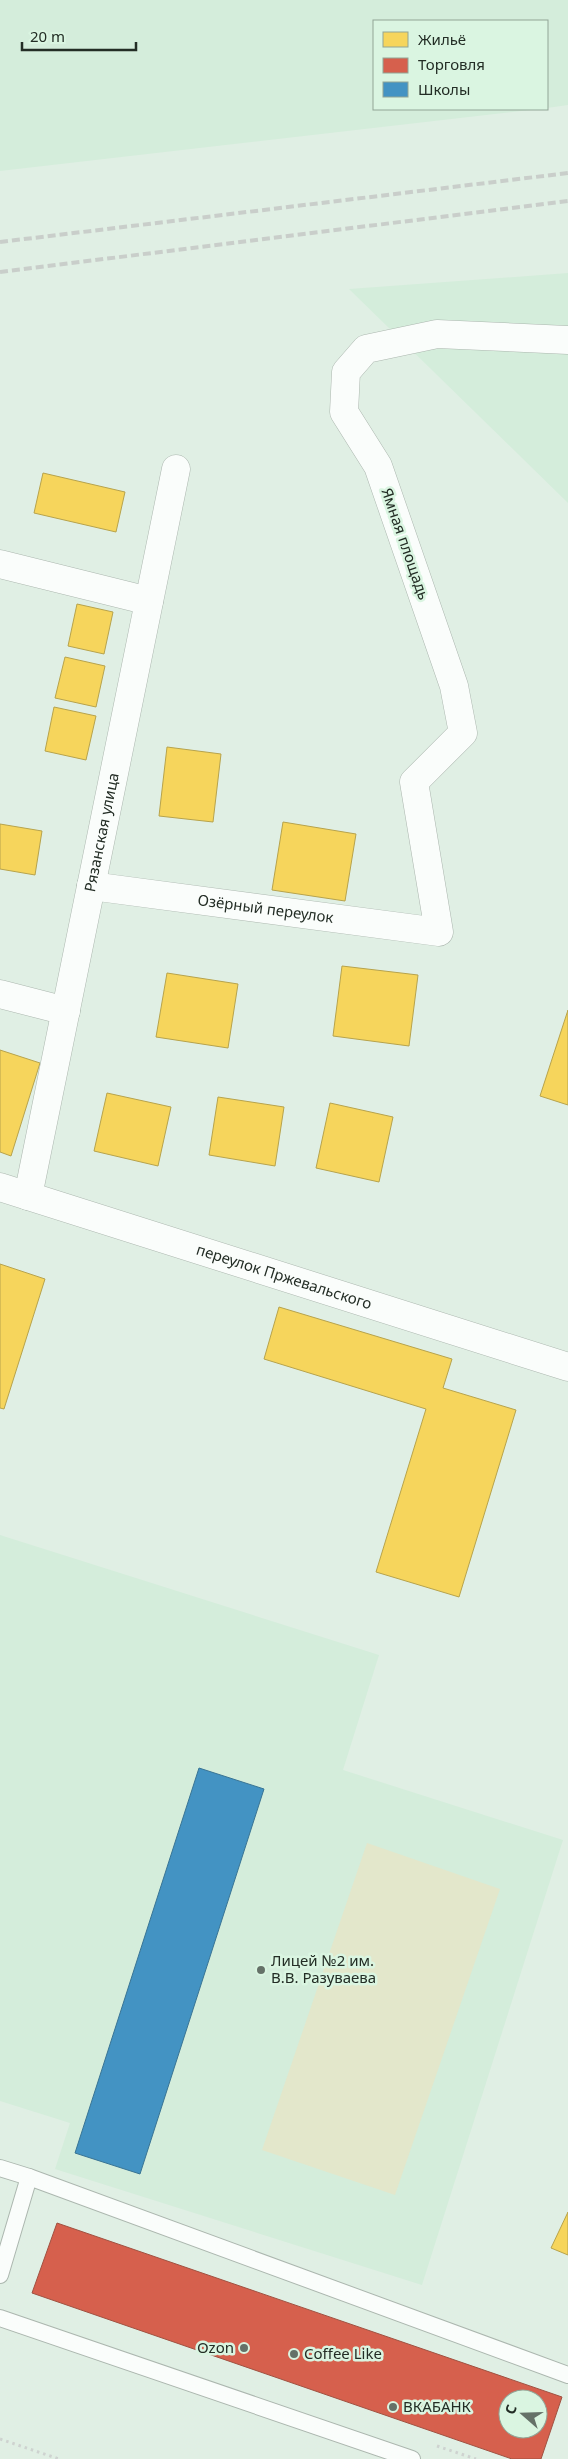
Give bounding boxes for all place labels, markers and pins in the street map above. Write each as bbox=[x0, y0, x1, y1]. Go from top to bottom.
place label: Лицей №2 им. В.В. Разуваева bbox=[271, 1950, 376, 1987]
marker: Лицей №2 им. В.В. Разуваева bbox=[255, 1964, 267, 1976]
place label: Ozon bbox=[197, 2337, 234, 2357]
marker: Ozon bbox=[238, 2342, 250, 2354]
place label: Coffee Like bbox=[304, 2343, 382, 2363]
marker: Coffee Like bbox=[288, 2348, 300, 2360]
place label: ВКАБАНК bbox=[403, 2396, 472, 2416]
marker: ВКАБАНК bbox=[387, 2401, 399, 2413]

